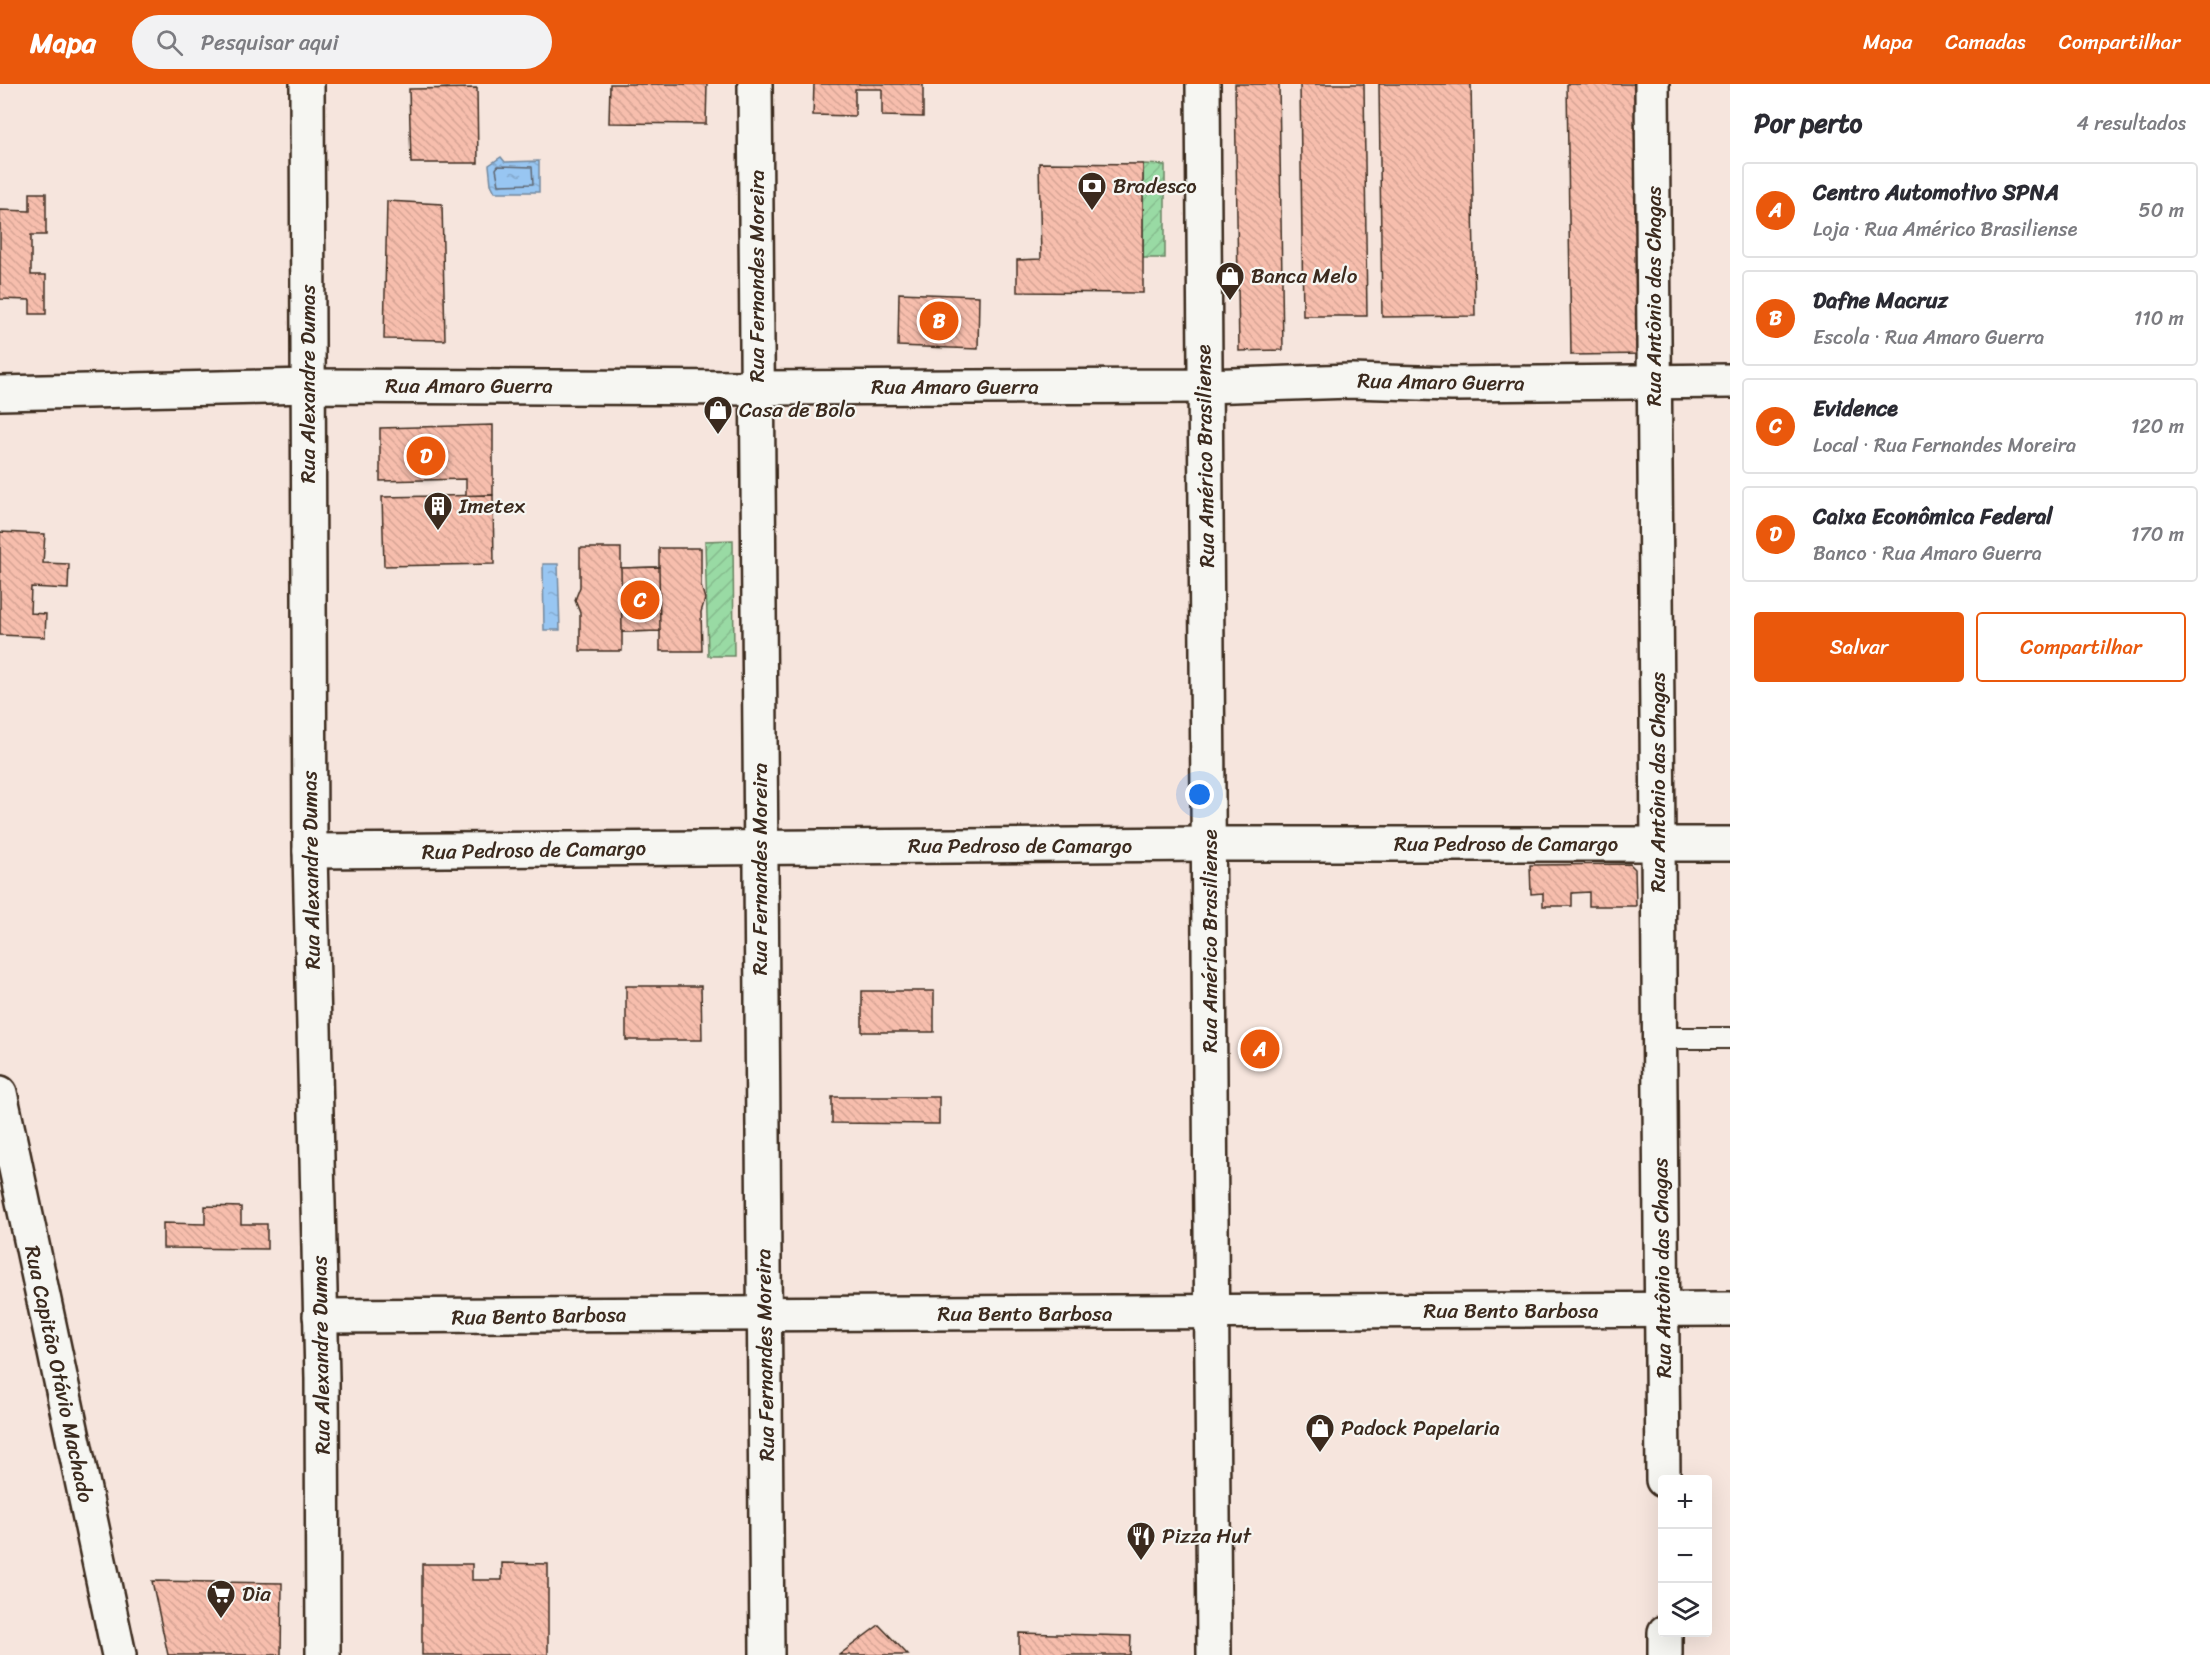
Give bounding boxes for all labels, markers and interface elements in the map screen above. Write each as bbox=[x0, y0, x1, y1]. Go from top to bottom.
search box bbox=[132, 15, 552, 69]
text: Mapa bbox=[30, 18, 96, 67]
text: Pesquisar aqui bbox=[201, 23, 339, 62]
text: Mapa bbox=[1863, 23, 1912, 61]
text: Camadas bbox=[1945, 23, 2026, 61]
text: Compartilhar bbox=[2059, 23, 2180, 61]
icon: search bbox=[153, 26, 186, 59]
text: Por perto bbox=[1754, 100, 1862, 146]
text: 4 resultados bbox=[2077, 106, 2186, 141]
place label: Bradesco bbox=[1113, 167, 1197, 205]
street label: Rua Fernandes Moreira bbox=[738, 169, 776, 382]
bank icon: Bradesco bbox=[1076, 170, 1108, 212]
text: Centro Automotivo SPNA bbox=[1813, 173, 2059, 212]
street label: Rua Antônio das Chagas bbox=[1635, 185, 1673, 406]
text: A bbox=[1769, 193, 1782, 228]
text: 50 m bbox=[2139, 193, 2184, 228]
text: Loja · Rua Américo Brasiliense bbox=[1813, 212, 2077, 247]
place label: Banca Melo bbox=[1251, 257, 1358, 295]
shop icon: Banca Melo bbox=[1214, 260, 1246, 302]
text: Dafne Macruz bbox=[1813, 281, 1948, 320]
street label: Rua Alexandre Dumas bbox=[289, 284, 327, 483]
pin: B bbox=[920, 298, 958, 344]
text: B bbox=[1769, 301, 1782, 336]
text: 110 m bbox=[2134, 301, 2184, 336]
text: Escola · Rua Amaro Guerra bbox=[1813, 320, 2044, 355]
street label: Rua Américo Brasiliense bbox=[1184, 344, 1226, 568]
street label: Rua Amaro Guerra bbox=[1357, 362, 1525, 402]
street label: Rua Amaro Guerra bbox=[385, 367, 553, 405]
street label: Rua Amaro Guerra bbox=[871, 368, 1039, 406]
text: Evidence bbox=[1813, 389, 1898, 428]
place label: Casa de Bolo bbox=[739, 391, 856, 429]
shop icon: Casa de Bolo bbox=[702, 394, 734, 436]
text: C bbox=[1769, 409, 1782, 444]
text: 120 m bbox=[2131, 409, 2184, 444]
text: Local · Rua Fernandes Moreira bbox=[1813, 428, 2076, 463]
pin: D bbox=[406, 434, 446, 478]
place label: Imetex bbox=[458, 487, 525, 525]
building icon: Imetex bbox=[422, 490, 454, 532]
text: Caixa Econômica Federal bbox=[1813, 497, 2053, 536]
text: D bbox=[1770, 517, 1781, 552]
text: 170 m bbox=[2131, 517, 2184, 552]
text: Banco · Rua Amaro Guerra bbox=[1813, 536, 2042, 571]
pin: C bbox=[620, 578, 660, 622]
button: Salvar bbox=[1754, 612, 1964, 682]
button: Compartilhar bbox=[1976, 612, 2186, 682]
street label: Rua Antônio das Chagas bbox=[1639, 671, 1677, 892]
street label: Rua Fernandes Moreira bbox=[741, 762, 779, 975]
street label: Rua Alexandre Dumas bbox=[290, 770, 332, 970]
your location bbox=[1185, 780, 1214, 809]
street label: Rua Pedroso de Camargo bbox=[1394, 825, 1618, 863]
street label: Rua Pedroso de Camargo bbox=[908, 827, 1132, 865]
street label: Rua Pedroso de Camargo bbox=[422, 829, 646, 871]
street label: Rua Américo Brasiliense bbox=[1191, 829, 1229, 1053]
pin: A bbox=[1240, 1026, 1280, 1072]
street label: Rua Antônio das Chagas bbox=[1641, 1157, 1683, 1379]
street label: Rua Capitão Otávio Machado bbox=[13, 1242, 105, 1506]
street label: Rua Fernandes Moreira bbox=[744, 1248, 786, 1461]
street label: Rua Alexandre Dumas bbox=[300, 1255, 342, 1455]
street label: Rua Bento Barbosa bbox=[1424, 1292, 1599, 1330]
street label: Rua Bento Barbosa bbox=[451, 1295, 627, 1337]
street label: Rua Bento Barbosa bbox=[938, 1295, 1113, 1333]
place label: Padock Papelaria bbox=[1341, 1409, 1500, 1447]
shop icon: Padock Papelaria bbox=[1304, 1412, 1336, 1454]
map controls bbox=[1658, 1475, 1712, 1637]
button: + bbox=[1658, 1475, 1712, 1529]
place label: Pizza Hut bbox=[1162, 1517, 1253, 1555]
restaurant icon: Pizza Hut bbox=[1125, 1520, 1157, 1562]
button: − bbox=[1658, 1529, 1712, 1583]
place label: Dia bbox=[242, 1575, 271, 1613]
supermarket icon: Dia bbox=[205, 1578, 237, 1620]
button: layers bbox=[1658, 1583, 1712, 1637]

